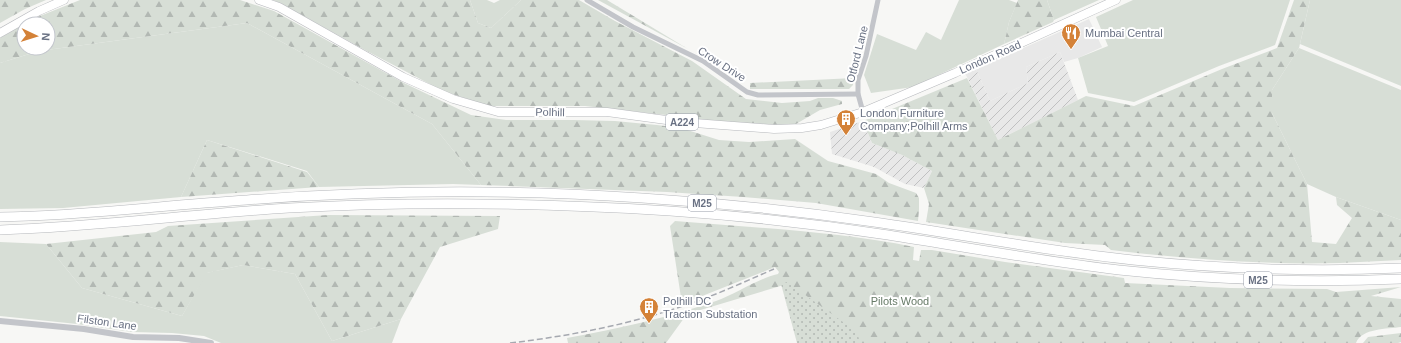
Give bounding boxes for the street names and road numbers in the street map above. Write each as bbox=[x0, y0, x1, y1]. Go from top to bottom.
street label: Otford Lane bbox=[844, 24, 870, 84]
street label: London Road bbox=[957, 38, 1023, 76]
street label: Crow Drive bbox=[696, 44, 748, 84]
street label: Polhill bbox=[535, 106, 565, 118]
road number: A224 bbox=[666, 114, 698, 130]
road number: M25 bbox=[688, 195, 716, 211]
road number: M25 bbox=[1244, 272, 1272, 288]
street label: Filston Lane bbox=[76, 312, 138, 332]

